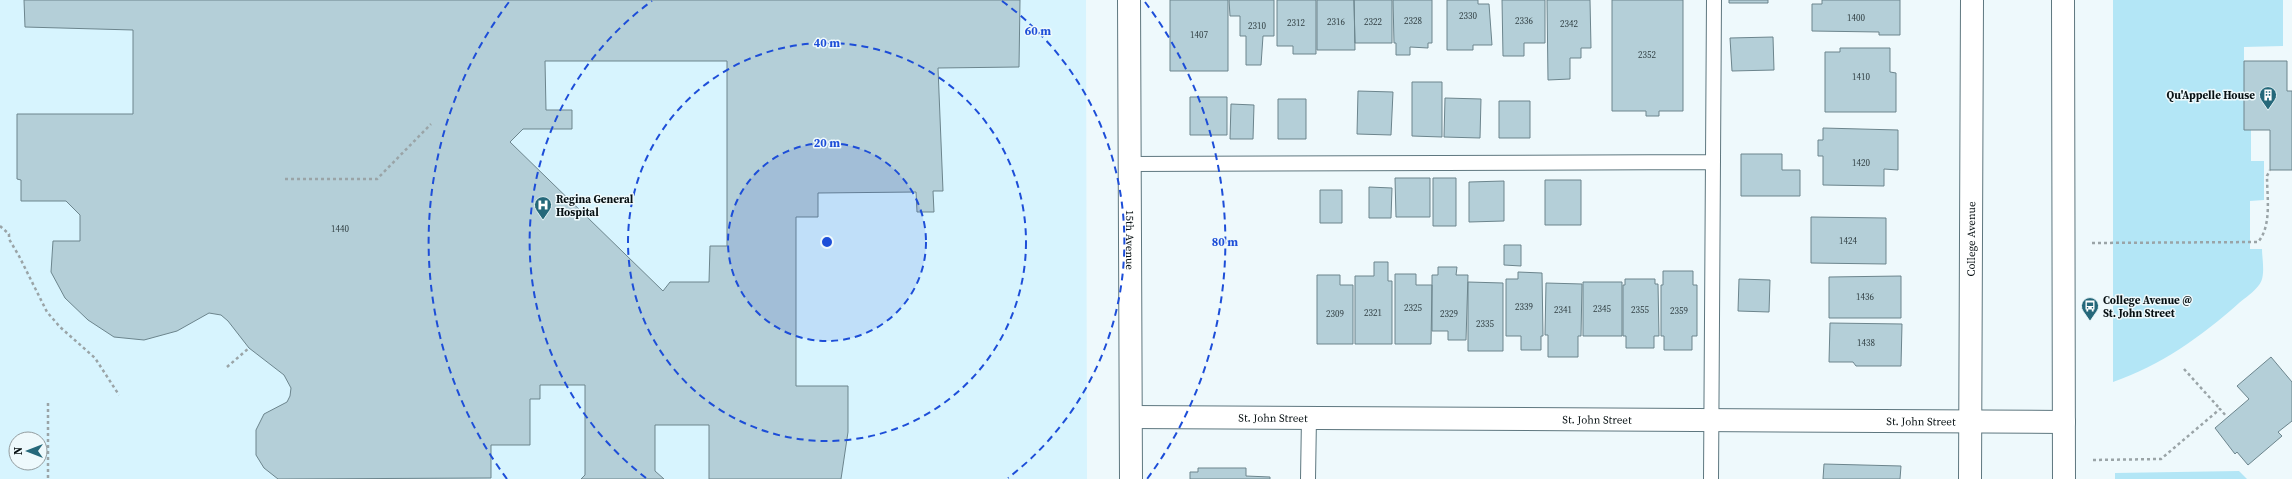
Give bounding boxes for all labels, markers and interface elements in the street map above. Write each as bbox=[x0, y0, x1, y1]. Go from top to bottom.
house number: 2330 bbox=[1459, 10, 1477, 22]
house number: 1400 bbox=[1847, 12, 1865, 24]
house number: 2328 bbox=[1404, 15, 1422, 27]
house number: 2336 bbox=[1515, 15, 1533, 27]
house number: 2316 bbox=[1327, 16, 1345, 28]
house number: 2322 bbox=[1364, 16, 1382, 28]
house number: 2312 bbox=[1287, 17, 1305, 29]
house number: 2342 bbox=[1560, 18, 1578, 30]
house number: 2310 bbox=[1248, 20, 1266, 32]
text: 60 m bbox=[1025, 23, 1051, 39]
house number: 1407 bbox=[1190, 29, 1208, 41]
text: 40 m bbox=[814, 35, 840, 51]
house number: 2352 bbox=[1638, 49, 1656, 61]
house number: 1410 bbox=[1852, 71, 1870, 83]
building icon: Qu'Appelle House bbox=[2258, 85, 2278, 110]
place label: Qu'Appelle House bbox=[2167, 88, 2255, 103]
text: 20 m bbox=[814, 135, 840, 151]
house number: 1420 bbox=[1852, 157, 1870, 169]
place label: Regina General Hospital bbox=[556, 192, 634, 220]
hospital icon: Regina General Hospital bbox=[533, 195, 553, 220]
street label: College Avenue bbox=[1964, 201, 1979, 277]
street label: 15th Avenue bbox=[1122, 210, 1137, 270]
house number: 1440 bbox=[331, 223, 349, 235]
text: 80 m bbox=[1212, 234, 1238, 250]
centre of rings bbox=[820, 235, 834, 249]
house number: 1424 bbox=[1839, 235, 1857, 247]
house number: 1436 bbox=[1856, 291, 1874, 303]
place label: College Avenue @ St. John Street bbox=[2103, 293, 2192, 321]
bus stop icon: College Avenue @ St. John Street bbox=[2080, 296, 2100, 321]
house number: 2339 bbox=[1515, 301, 1533, 313]
house number: 2325 bbox=[1404, 302, 1422, 314]
house number: 2345 bbox=[1593, 303, 1611, 315]
house number: 2341 bbox=[1554, 304, 1572, 316]
house number: 2355 bbox=[1631, 304, 1649, 316]
house number: 2359 bbox=[1670, 305, 1688, 317]
house number: 2321 bbox=[1364, 307, 1382, 319]
house number: 2309 bbox=[1326, 308, 1344, 320]
house number: 2329 bbox=[1440, 308, 1458, 320]
house number: 2335 bbox=[1476, 318, 1494, 330]
house number: 1438 bbox=[1857, 337, 1875, 349]
street label: St. John Street bbox=[1238, 411, 1308, 426]
street label: St. John Street bbox=[1562, 412, 1632, 428]
street label: St. John Street bbox=[1886, 414, 1956, 429]
north arrow bbox=[8, 431, 48, 471]
text: N bbox=[11, 447, 26, 455]

